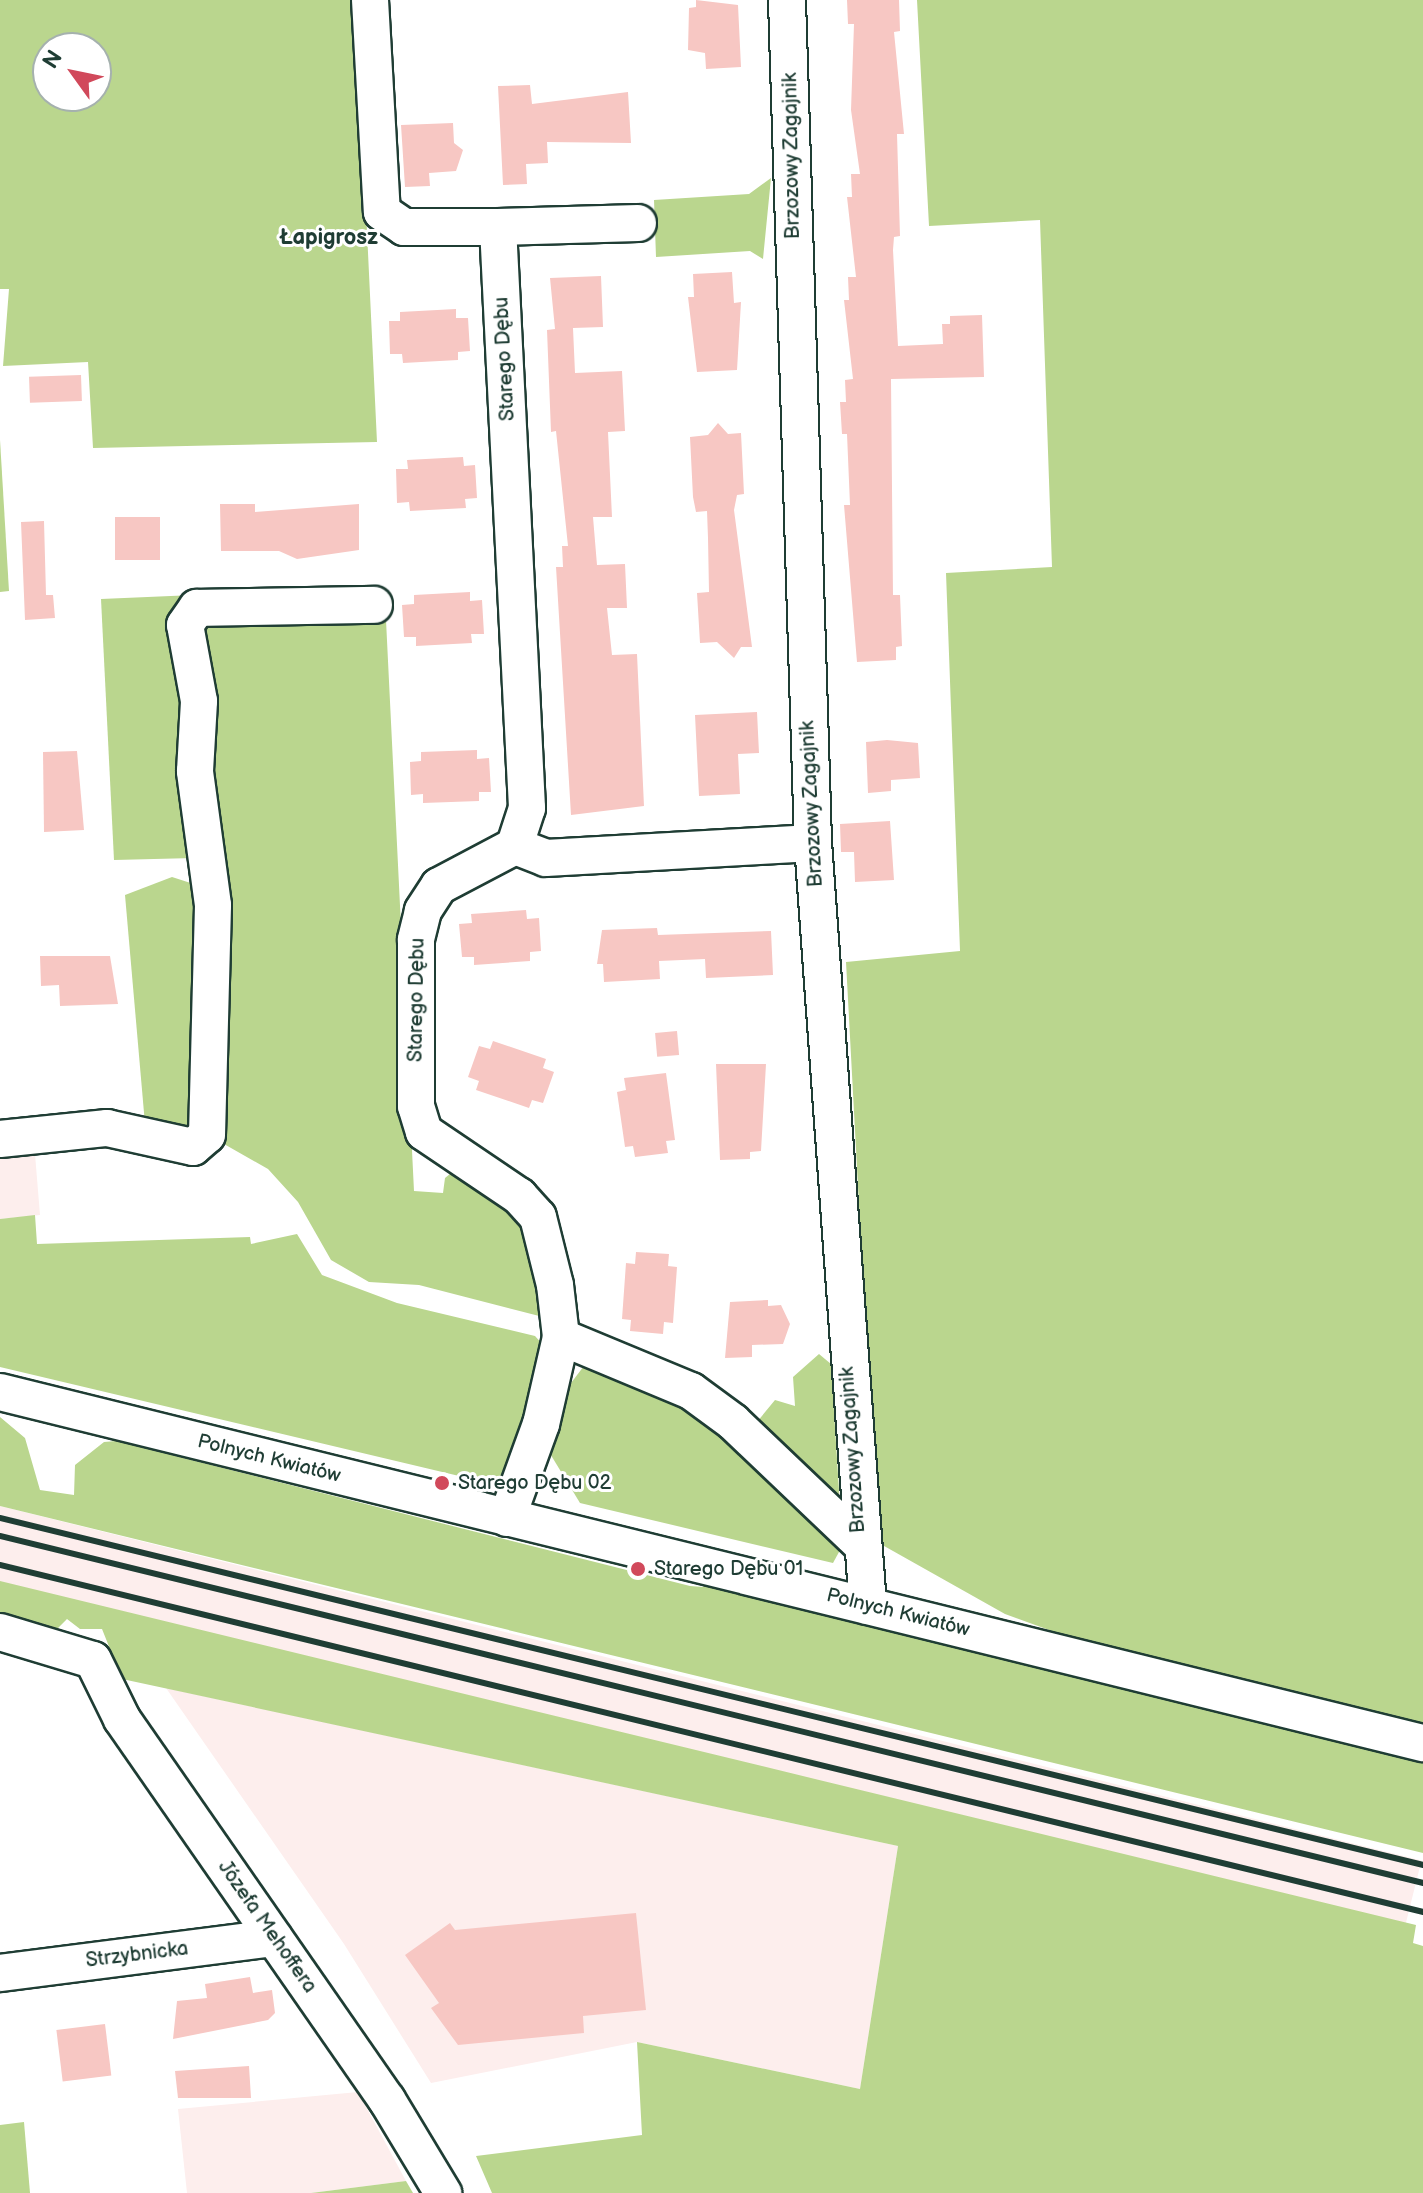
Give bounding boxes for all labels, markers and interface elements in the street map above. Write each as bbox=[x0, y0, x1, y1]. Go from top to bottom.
north arrow bbox=[32, 32, 112, 112]
text: N bbox=[37, 45, 69, 74]
street label: Brzozowy Zagajnik bbox=[779, 72, 805, 240]
district label: Łapigrosz bbox=[280, 225, 378, 251]
street label: Starego Dębu bbox=[490, 296, 520, 422]
street label: Brzozowy Zagajnik bbox=[796, 720, 828, 888]
street label: Starego Dębu bbox=[404, 938, 430, 1062]
street label: Brzozowy Zagajnik bbox=[835, 1365, 871, 1535]
street label: Polnych Kwiatów bbox=[195, 1430, 343, 1488]
place label: Starego Dębu 02 bbox=[458, 1471, 611, 1495]
marker: Starego Dębu 02 bbox=[433, 1474, 451, 1492]
place label: Starego Dębu 01 bbox=[654, 1557, 803, 1581]
marker: Starego Dębu 01 bbox=[629, 1560, 647, 1578]
street label: Polnych Kwiatów bbox=[824, 1584, 972, 1642]
street label: Józefa Mehoffera bbox=[212, 1856, 322, 1998]
street label: Strzybnicka bbox=[84, 1937, 190, 1973]

